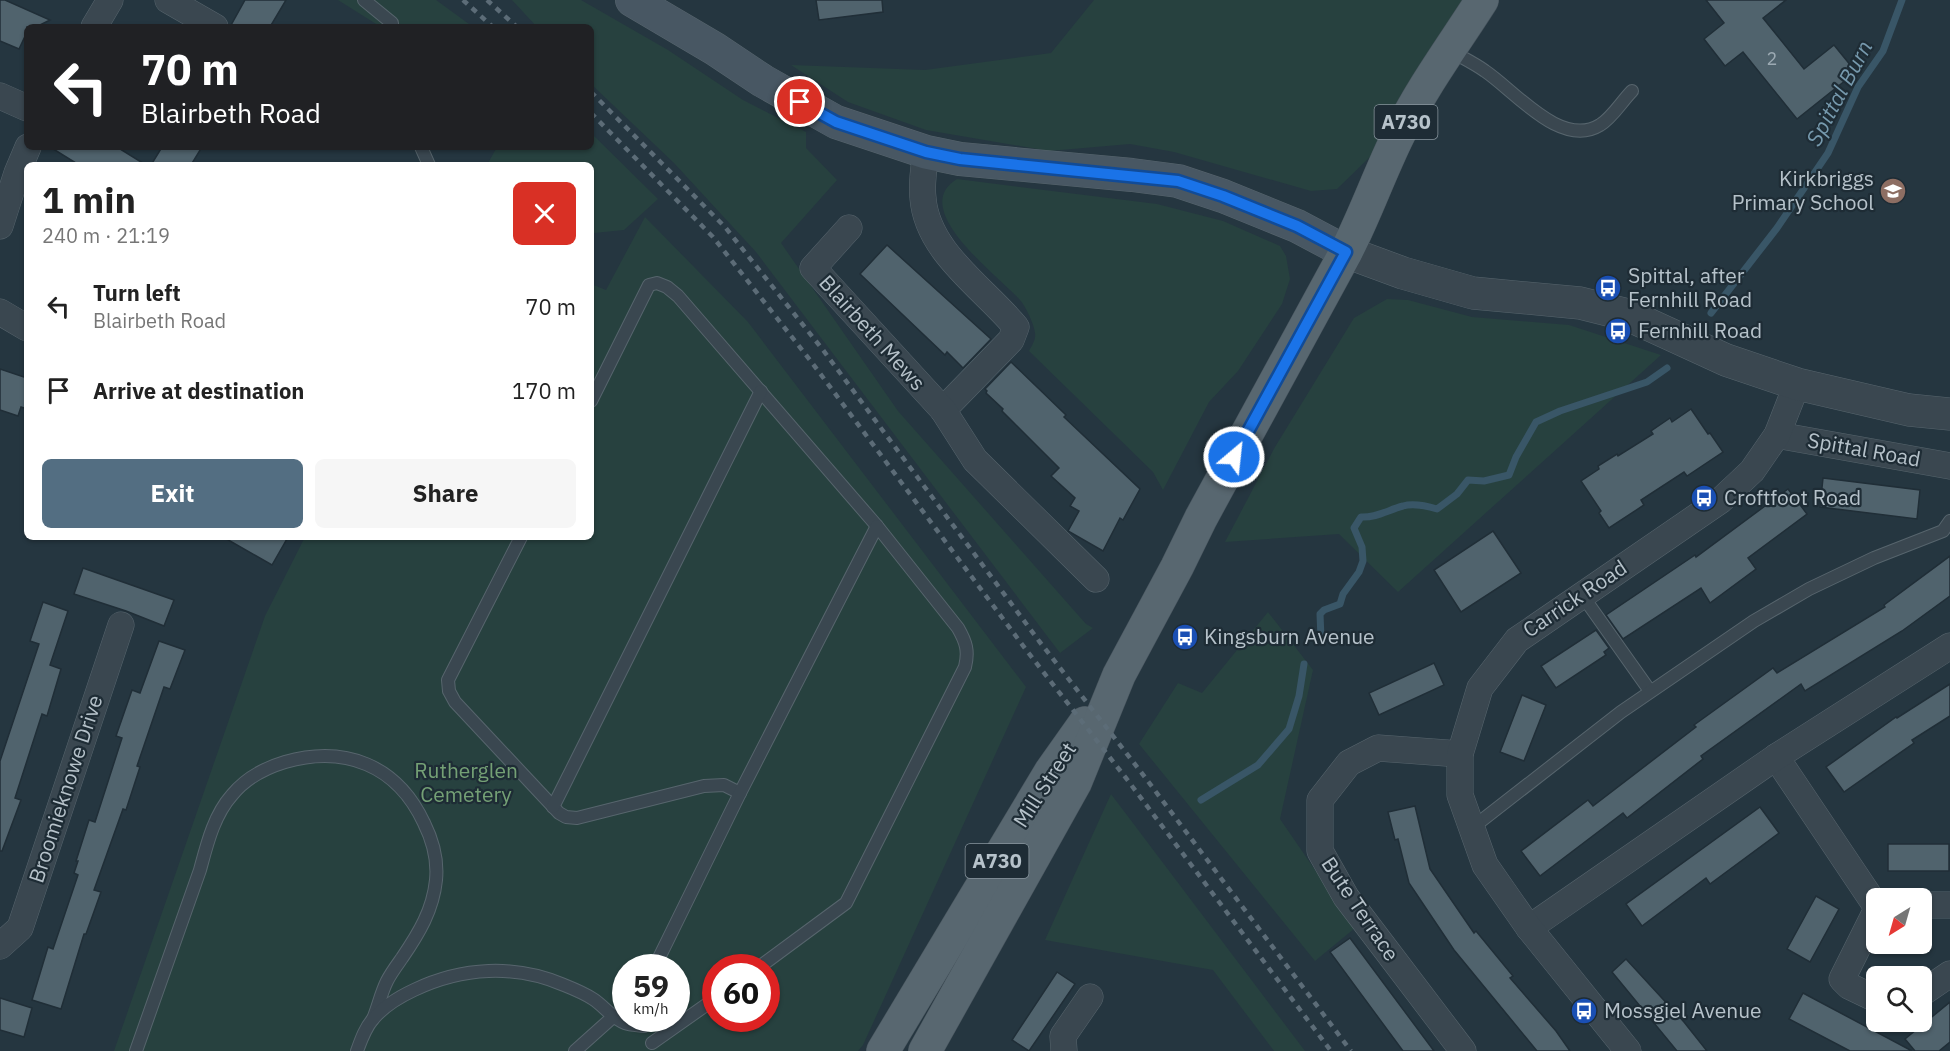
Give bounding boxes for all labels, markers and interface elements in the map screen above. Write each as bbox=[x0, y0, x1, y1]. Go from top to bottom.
water label: Spittal Burn bbox=[1799, 35, 1878, 150]
text: 70 m bbox=[141, 42, 239, 97]
house number: 2 bbox=[1767, 47, 1777, 70]
icon: left bbox=[42, 48, 120, 126]
pin bbox=[774, 76, 825, 127]
icon: arrive bbox=[783, 85, 816, 118]
text: Blairbeth Road bbox=[141, 95, 321, 130]
road number: A730 bbox=[1374, 105, 1438, 139]
place label: Kirkbriggs Primary School bbox=[1732, 164, 1874, 216]
text: 1 min bbox=[42, 176, 136, 223]
school or university icon: Kirkbriggs Primary School bbox=[1878, 176, 1908, 206]
button: close bbox=[513, 182, 576, 245]
text: 240 m · 21:19 bbox=[42, 222, 170, 249]
place label: Spittal, after Fernhill Road bbox=[1628, 261, 1752, 313]
street label: Blairbeth Mews bbox=[813, 269, 932, 396]
bus stop icon: Spittal, after Fernhill Road bbox=[1593, 273, 1623, 303]
text: Turn left bbox=[93, 278, 181, 307]
icon: left bbox=[42, 290, 75, 323]
text: 70 m bbox=[525, 292, 576, 321]
text: Blairbeth Road bbox=[93, 307, 226, 334]
bus stop icon: Fernhill Road bbox=[1603, 316, 1633, 346]
place label: Fernhill Road bbox=[1638, 316, 1762, 344]
icon: arrive bbox=[42, 374, 75, 407]
text: Arrive at destination bbox=[93, 376, 304, 405]
text: 170 m bbox=[512, 376, 576, 405]
position arrow bbox=[1202, 425, 1266, 489]
street label: Spittal Road bbox=[1805, 425, 1923, 473]
button: Exit bbox=[42, 459, 303, 528]
button: Share bbox=[315, 459, 576, 528]
bus stop icon: Croftfoot Road bbox=[1689, 483, 1719, 513]
place label: Croftfoot Road bbox=[1724, 483, 1861, 511]
street label: Carrick Road bbox=[1517, 553, 1632, 643]
bus stop icon: Kingsburn Avenue bbox=[1170, 622, 1200, 652]
place label: Kingsburn Avenue bbox=[1204, 622, 1375, 650]
street label: Broomieknowe Drive bbox=[21, 691, 109, 886]
street label: Mill Street bbox=[1006, 736, 1082, 832]
park label: Rutherglen Cemetery bbox=[414, 756, 518, 808]
road number: A730 bbox=[966, 844, 1028, 878]
street label: Bute Terrace bbox=[1316, 851, 1406, 966]
north arrow bbox=[1866, 888, 1932, 954]
map controls bbox=[1866, 888, 1932, 1032]
speed limit sign: 60 bbox=[702, 954, 780, 1032]
text: 59 bbox=[633, 966, 669, 1005]
button: search bbox=[1866, 966, 1932, 1032]
bus stop icon: Mossgiel Avenue bbox=[1569, 996, 1599, 1026]
place label: Mossgiel Avenue bbox=[1604, 996, 1762, 1024]
text: km/h bbox=[633, 999, 669, 1018]

